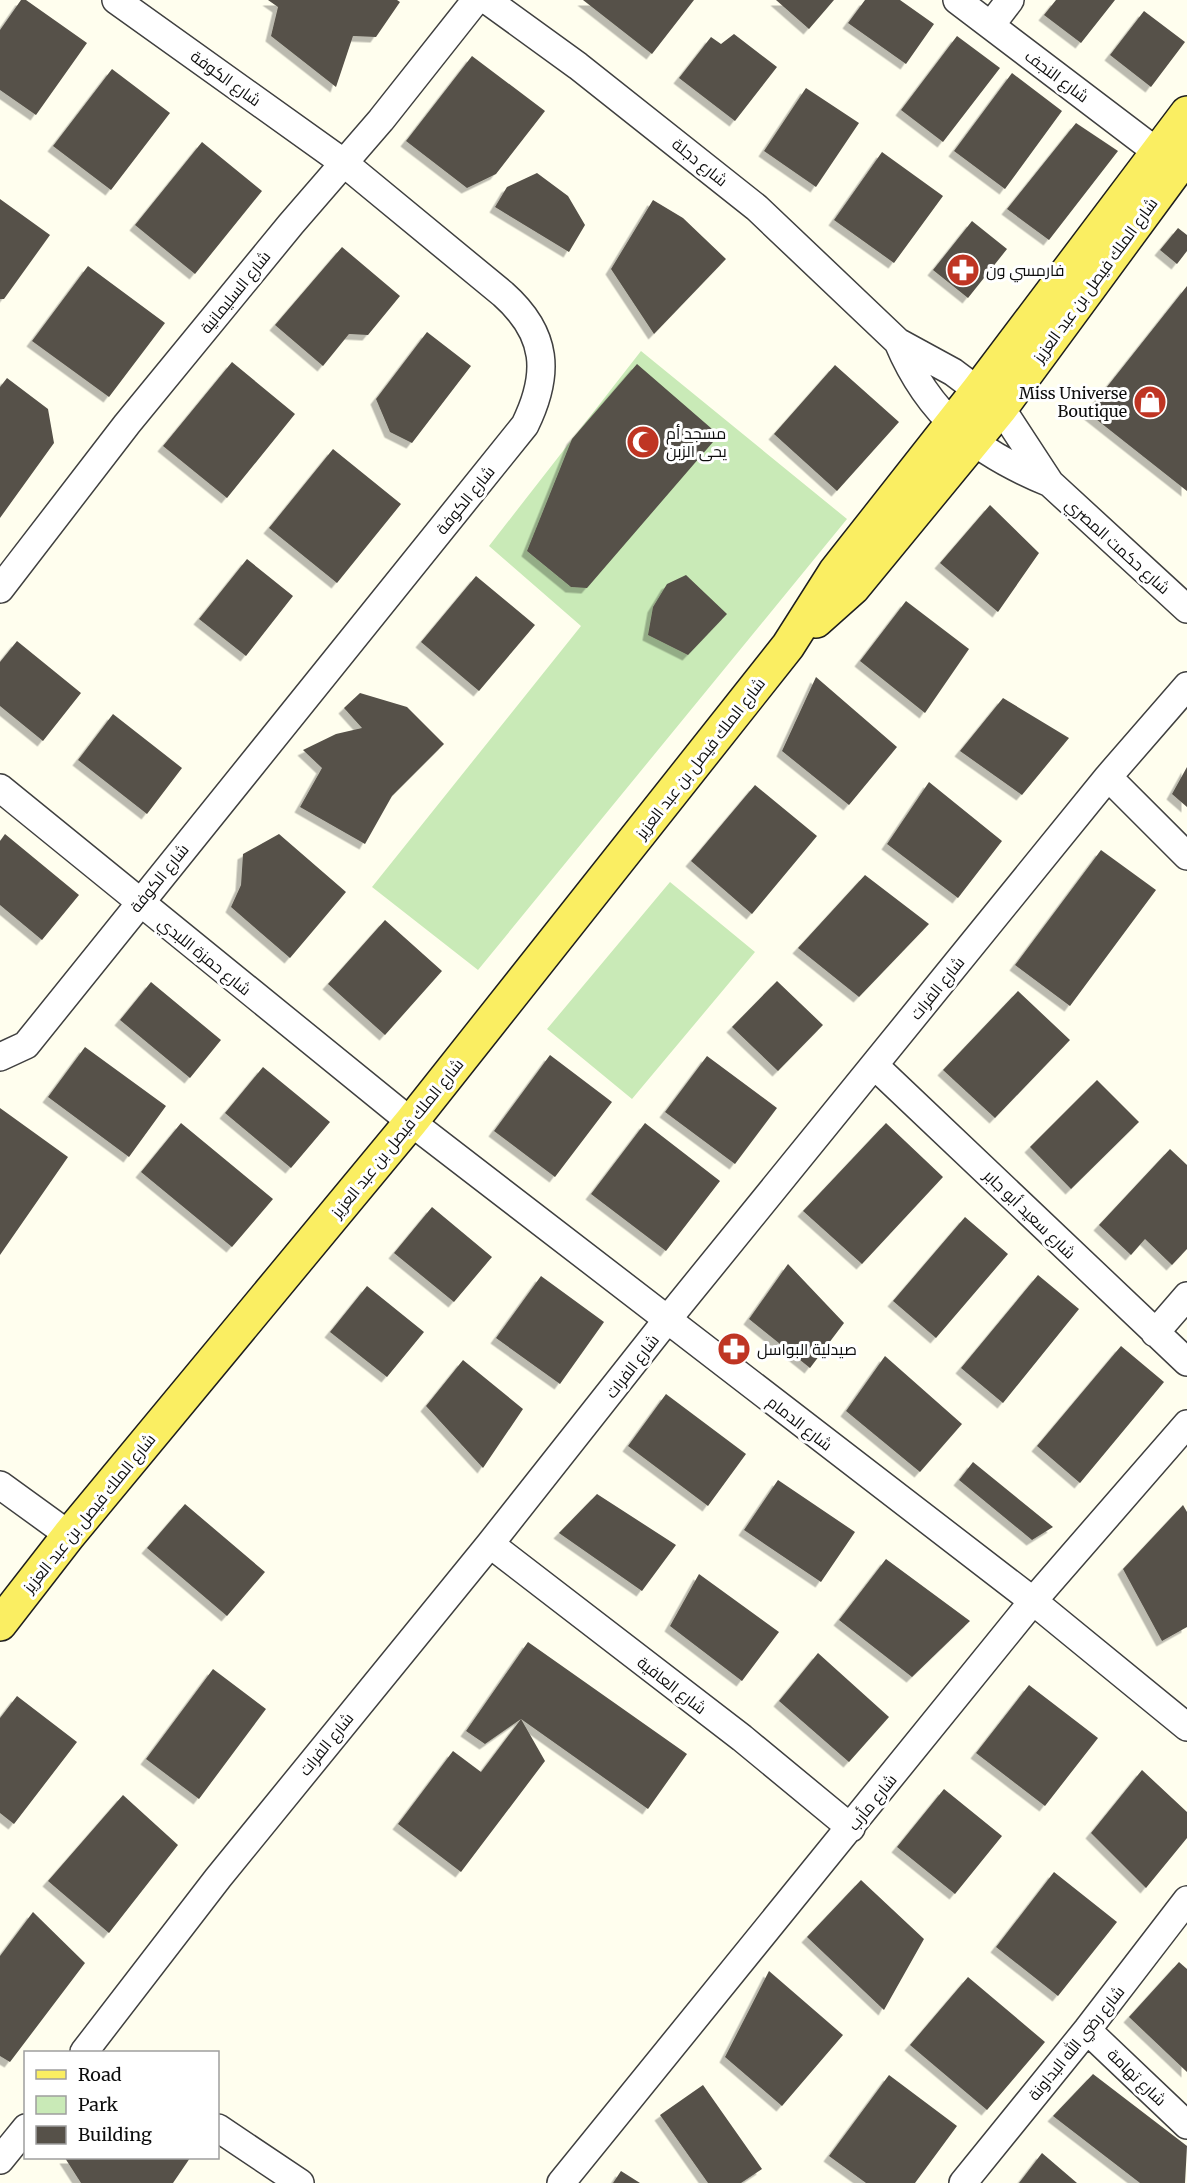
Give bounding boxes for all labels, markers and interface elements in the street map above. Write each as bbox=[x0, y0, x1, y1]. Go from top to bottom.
street label: شارع الكوفة bbox=[186, 46, 265, 112]
street label: شارع النجف bbox=[1020, 46, 1093, 108]
street label: شارع دجلة bbox=[667, 134, 732, 192]
street label: شارع الملك فيصل بن عبد العزيز bbox=[1028, 194, 1163, 368]
street label: شارع السليمانية bbox=[196, 247, 276, 339]
pharmacy icon: فارمسي ون bbox=[945, 252, 981, 288]
place label: فارمسي ون bbox=[986, 260, 1064, 283]
place label: Miss Universe Boutique bbox=[1019, 383, 1127, 421]
shop icon: Miss Universe Boutique bbox=[1132, 384, 1168, 420]
place label: مسجد أم يحى الزبن bbox=[666, 423, 728, 462]
mosque icon: مسجد أم يحى الزبن bbox=[625, 424, 661, 460]
street label: شارع الكوفة bbox=[431, 462, 500, 540]
street label: شارع حكمت المصري bbox=[1059, 494, 1174, 601]
street label: شارع الملك فيصل بن عبد العزيز bbox=[630, 673, 771, 845]
street label: شارع الكوفة bbox=[125, 840, 194, 918]
street label: شارع حمزة اللبدي bbox=[152, 912, 255, 1003]
street label: شارع الفرات bbox=[905, 952, 970, 1025]
street label: شارع الملك فيصل بن عبد العزيز bbox=[326, 1054, 469, 1224]
street label: شارع سعيد أبو جابر bbox=[978, 1165, 1080, 1264]
street label: شارع الفرات bbox=[601, 1330, 665, 1403]
pharmacy icon: صيدلية البواسل bbox=[716, 1331, 752, 1367]
place label: صيدلية البواسل bbox=[757, 1339, 857, 1360]
street label: شارع الدمام bbox=[762, 1391, 837, 1456]
street label: شارع الملك فيصل بن عبد العزيز bbox=[18, 1429, 161, 1599]
street label: شارع العافية bbox=[632, 1652, 710, 1720]
street label: شارع الفرات bbox=[294, 1708, 359, 1781]
street label: شارع مأرب bbox=[843, 1770, 902, 1835]
street label: شارع رضي الله البداونة bbox=[1024, 1982, 1131, 2106]
street label: شارع تهامة bbox=[1102, 2044, 1171, 2111]
legend bbox=[24, 2051, 219, 2159]
text: Road bbox=[78, 2063, 122, 2086]
text: Park bbox=[78, 2093, 119, 2116]
text: Building bbox=[78, 2123, 152, 2146]

